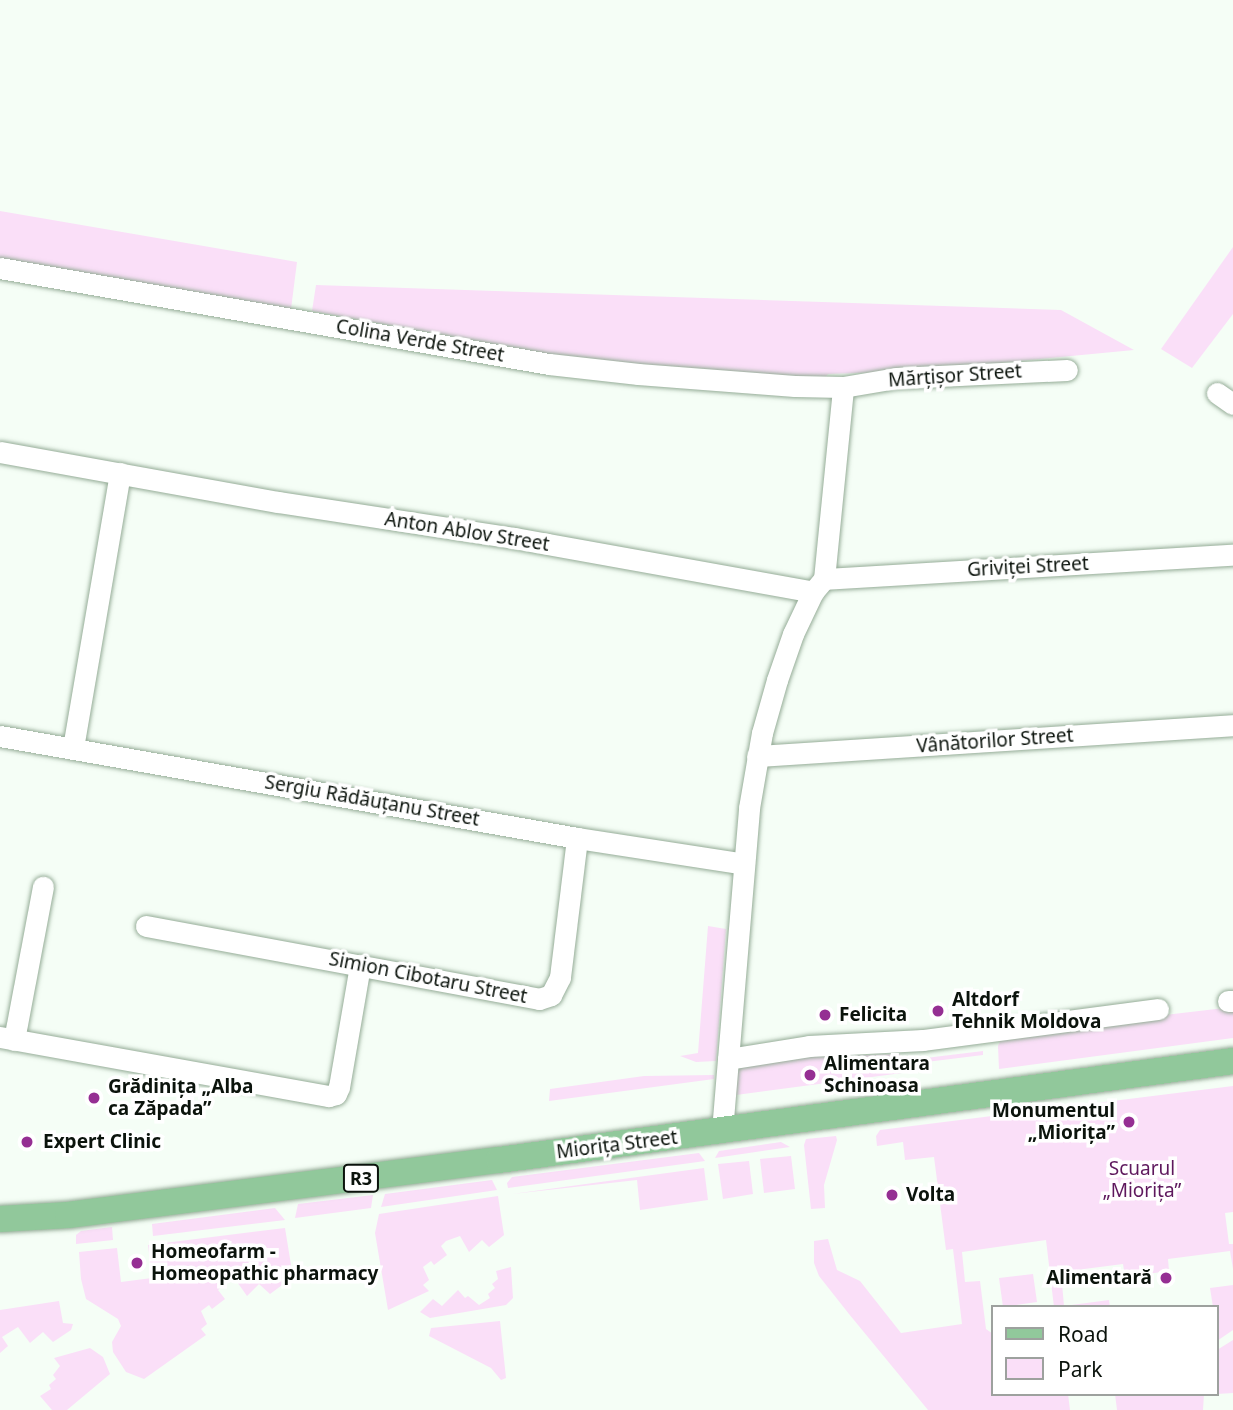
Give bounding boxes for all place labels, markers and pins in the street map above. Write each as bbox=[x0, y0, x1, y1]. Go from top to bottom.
place label: Altdorf Tehnik Moldova bbox=[952, 989, 1101, 1033]
marker: Altdorf Tehnik Moldova bbox=[930, 1003, 946, 1019]
place label: Felicita bbox=[839, 1004, 907, 1026]
marker: Felicita bbox=[817, 1007, 833, 1023]
place label: Alimentara Schinoasa bbox=[824, 1053, 930, 1097]
marker: Alimentara Schinoasa bbox=[802, 1067, 818, 1083]
place label: Grădinița „Alba ca Zăpada” bbox=[108, 1076, 253, 1120]
marker: Grădinița „Alba ca Zăpada” bbox=[86, 1090, 102, 1106]
place label: Monumentul „Miorița” bbox=[992, 1100, 1115, 1144]
marker: Monumentul „Miorița” bbox=[1121, 1114, 1137, 1130]
place label: Expert Clinic bbox=[43, 1131, 161, 1153]
marker: Expert Clinic bbox=[17, 1132, 37, 1152]
place label: Volta bbox=[906, 1184, 955, 1206]
marker: Volta bbox=[884, 1187, 900, 1203]
place label: Homeofarm - Homeopathic pharmacy bbox=[151, 1241, 378, 1285]
marker: Homeofarm - Homeopathic pharmacy bbox=[129, 1255, 145, 1271]
place label: Alimentară bbox=[1046, 1267, 1152, 1289]
marker: Alimentară bbox=[1158, 1270, 1174, 1286]

